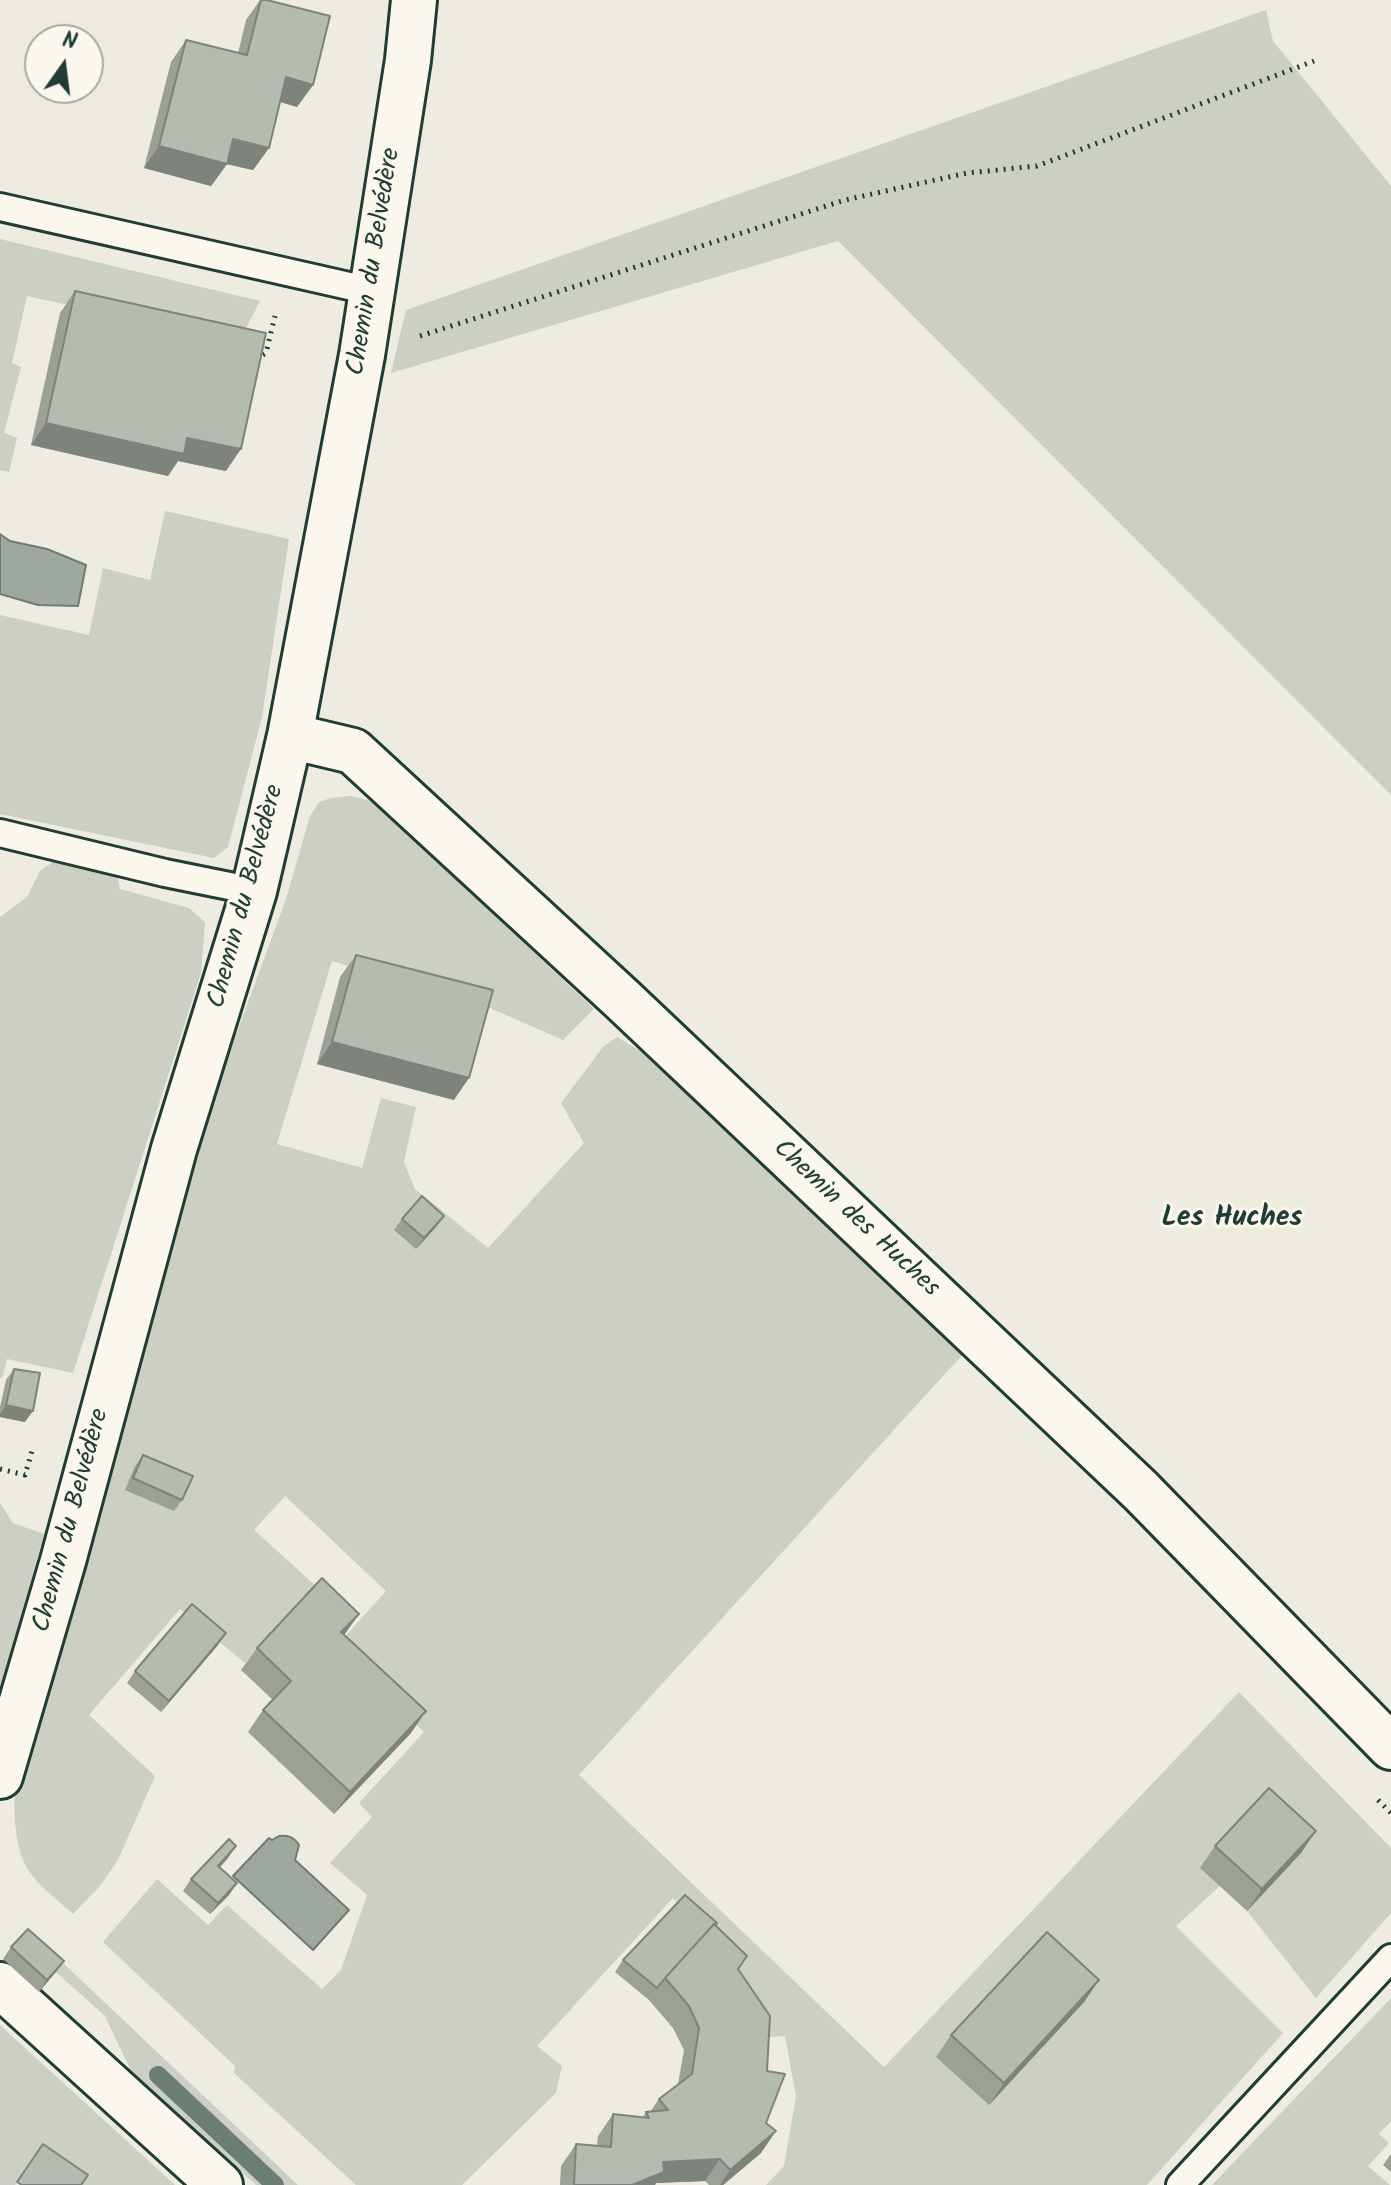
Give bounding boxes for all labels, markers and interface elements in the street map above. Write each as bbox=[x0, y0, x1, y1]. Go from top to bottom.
north arrow bbox=[24, 24, 104, 104]
text: N bbox=[58, 24, 80, 61]
street label: Chemin du Belvédère bbox=[343, 146, 409, 378]
street label: Chemin du Belvédère bbox=[203, 782, 293, 1012]
street label: Chemin des Huches bbox=[765, 1135, 945, 1305]
district label: Les Huches bbox=[1162, 1203, 1302, 1237]
street label: Chemin du Belvédère bbox=[28, 1406, 118, 1636]

